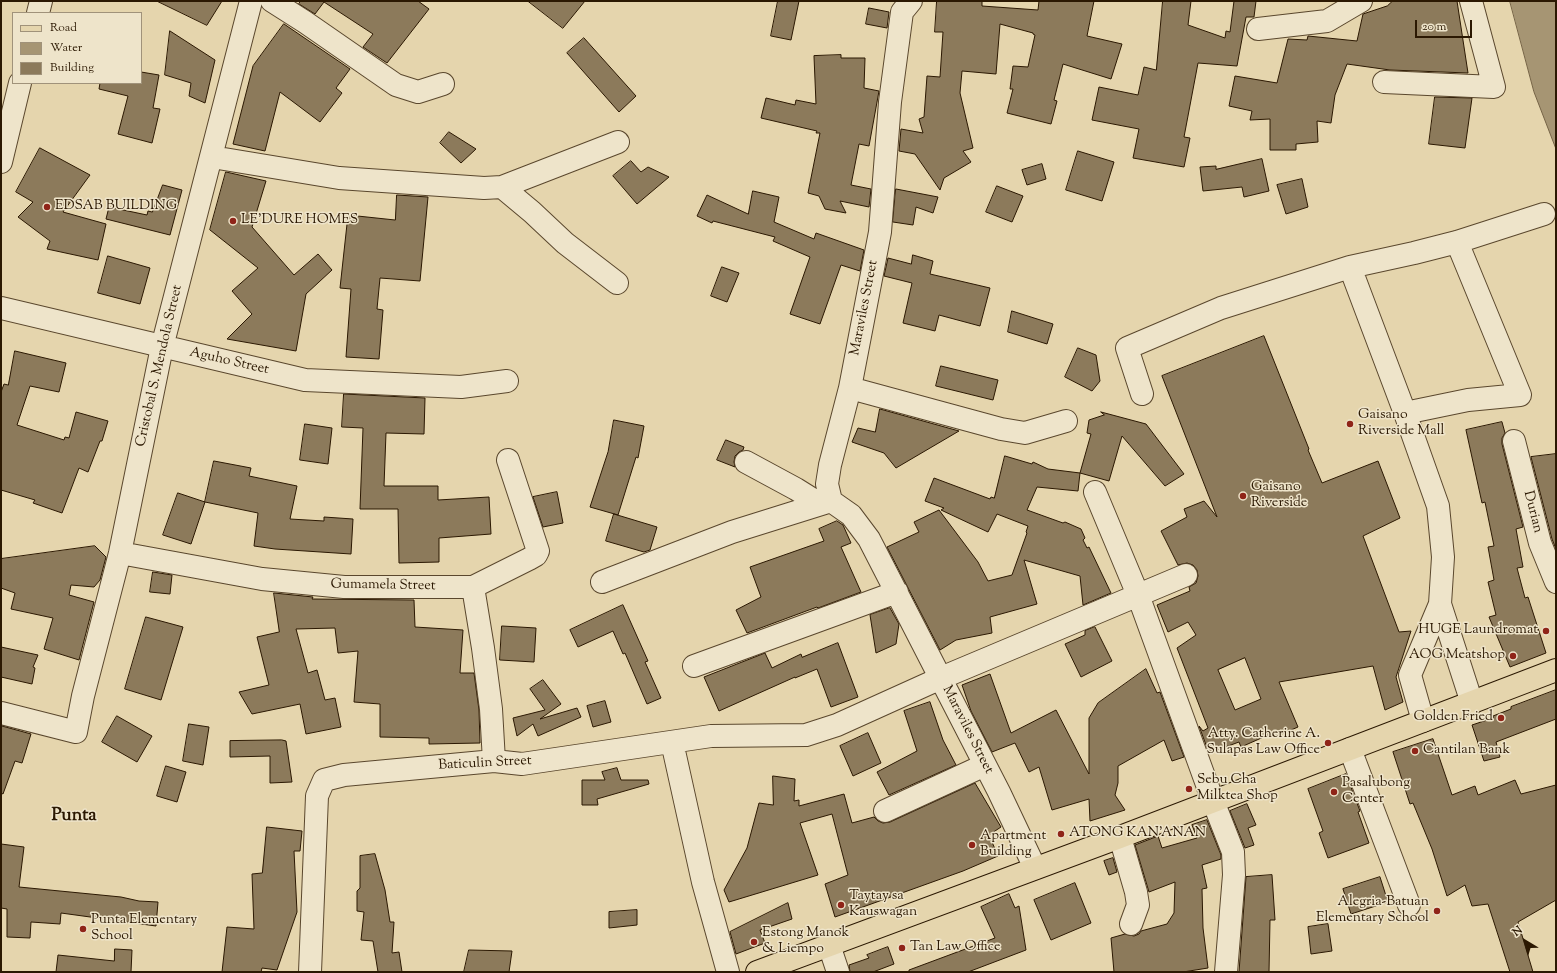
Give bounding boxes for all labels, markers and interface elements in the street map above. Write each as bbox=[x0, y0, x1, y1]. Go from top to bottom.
legend bbox=[12, 12, 142, 84]
scale bar bbox=[1417, 12, 1474, 38]
text: 20 m bbox=[1422, 18, 1446, 36]
text: Road bbox=[50, 19, 77, 37]
text: Water bbox=[50, 39, 82, 57]
text: Building bbox=[50, 59, 94, 77]
place label: EDSAB BUILDING bbox=[55, 199, 177, 215]
marker: EDSAB BUILDING bbox=[42, 202, 52, 212]
place label: LE'DURE HOMES bbox=[241, 213, 358, 229]
marker: LE'DURE HOMES bbox=[228, 216, 238, 226]
street label: Maraviles Street bbox=[848, 259, 882, 357]
street label: Cristobal S. Mendola Street bbox=[133, 283, 187, 449]
street label: Aguho Street bbox=[188, 345, 270, 379]
place label: Gaisano Riverside Mall bbox=[1358, 408, 1444, 440]
marker: Gaisano Riverside Mall bbox=[1345, 419, 1355, 429]
place label: Gaisano Riverside bbox=[1251, 480, 1307, 512]
street label: Durian bbox=[1519, 489, 1545, 535]
marker: Gaisano Riverside bbox=[1238, 491, 1248, 501]
street label: Gumamela Street bbox=[330, 577, 436, 595]
place label: HUGE Laundromat bbox=[1418, 623, 1538, 639]
marker: HUGE Laundromat bbox=[1541, 626, 1551, 636]
place label: AOG Meatshop bbox=[1409, 648, 1505, 664]
marker: AOG Meatshop bbox=[1508, 651, 1518, 661]
street label: Maraviles Street bbox=[938, 683, 996, 777]
place label: Golden Fried bbox=[1414, 710, 1493, 726]
marker: Golden Fried bbox=[1496, 713, 1506, 723]
place label: Atty. Catherine A. Sulapas Law Office bbox=[1206, 727, 1320, 760]
marker: Atty. Catherine A. Sulapas Law Office bbox=[1323, 738, 1333, 748]
place label: Cantilan Bank bbox=[1423, 743, 1510, 759]
marker: Cantilan Bank bbox=[1410, 746, 1420, 756]
street label: Baticulin Street bbox=[438, 753, 532, 775]
place label: Sebu Cha Milktea Shop bbox=[1197, 773, 1278, 806]
place label: Pasalubong Center bbox=[1342, 776, 1410, 808]
marker: Sebu Cha Milktea Shop bbox=[1184, 784, 1194, 794]
marker: Pasalubong Center bbox=[1329, 787, 1339, 797]
district label: Punta bbox=[51, 806, 97, 828]
place label: ATONG KAN'ANAN bbox=[1069, 826, 1206, 842]
place label: Apartment Building bbox=[980, 829, 1046, 862]
marker: ATONG KAN'ANAN bbox=[1056, 829, 1066, 839]
marker: Apartment Building bbox=[967, 840, 977, 850]
place label: Taytay sa Kauswagan bbox=[849, 889, 917, 922]
place label: Alegria-Batuan Elementary School bbox=[1316, 895, 1429, 928]
marker: Taytay sa Kauswagan bbox=[836, 900, 846, 910]
marker: Alegria-Batuan Elementary School bbox=[1432, 906, 1442, 916]
place label: Punta Elementary School bbox=[91, 913, 197, 946]
north arrow bbox=[1505, 921, 1545, 961]
text: N bbox=[1509, 923, 1526, 941]
marker: Punta Elementary School bbox=[78, 924, 88, 934]
place label: Estong Manok & Liempo bbox=[762, 926, 849, 958]
marker: Estong Manok & Liempo bbox=[749, 937, 759, 947]
place label: Tan Law Office bbox=[910, 940, 1001, 956]
marker: Tan Law Office bbox=[897, 943, 907, 953]

